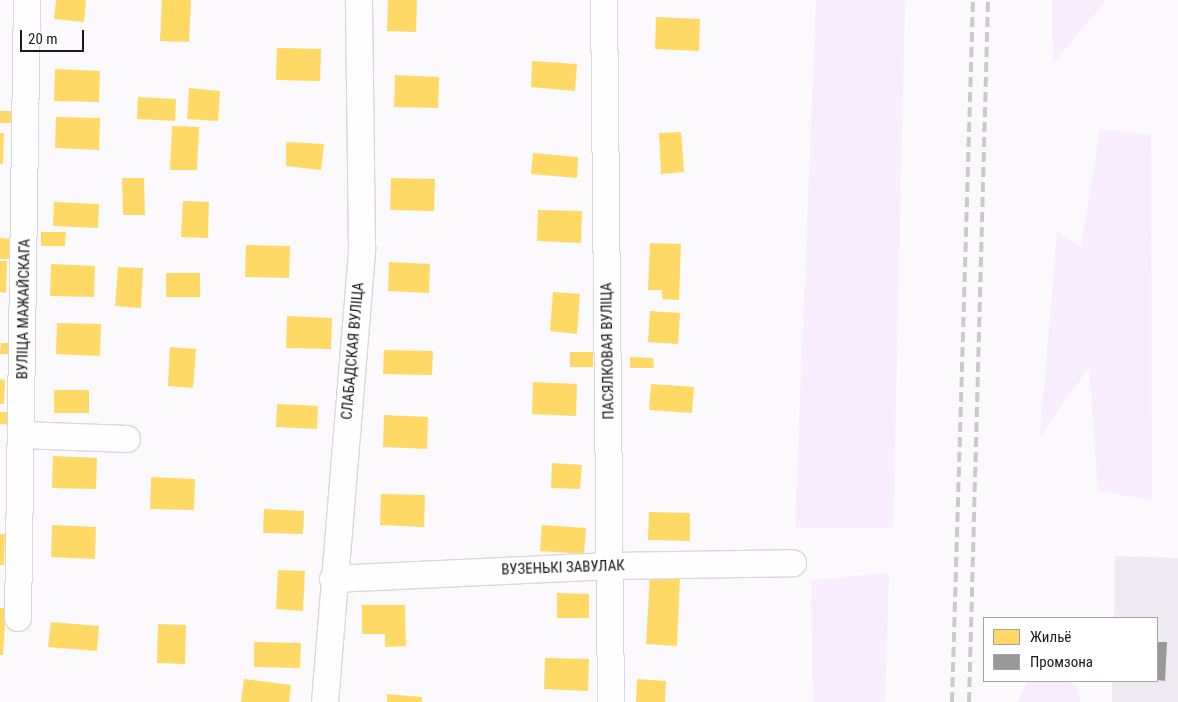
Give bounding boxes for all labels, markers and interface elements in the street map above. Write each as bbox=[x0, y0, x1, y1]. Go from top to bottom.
scale bar bbox=[22, 20, 86, 52]
text: 20 m bbox=[28, 30, 58, 48]
street label: ВУЛІЦА МАЖАЙСКАГА bbox=[14, 238, 34, 380]
street label: СЛАБАДСКАЯ ВУЛІЦА bbox=[338, 281, 368, 421]
street label: ПАСЯЛКОВАЯ ВУЛІЦА bbox=[598, 282, 618, 420]
street label: ВУЗЕНЬКІ ЗАВУЛАК bbox=[501, 557, 625, 579]
legend bbox=[983, 617, 1158, 682]
text: Жильё bbox=[1030, 628, 1071, 646]
text: Промзона bbox=[1030, 653, 1093, 671]

